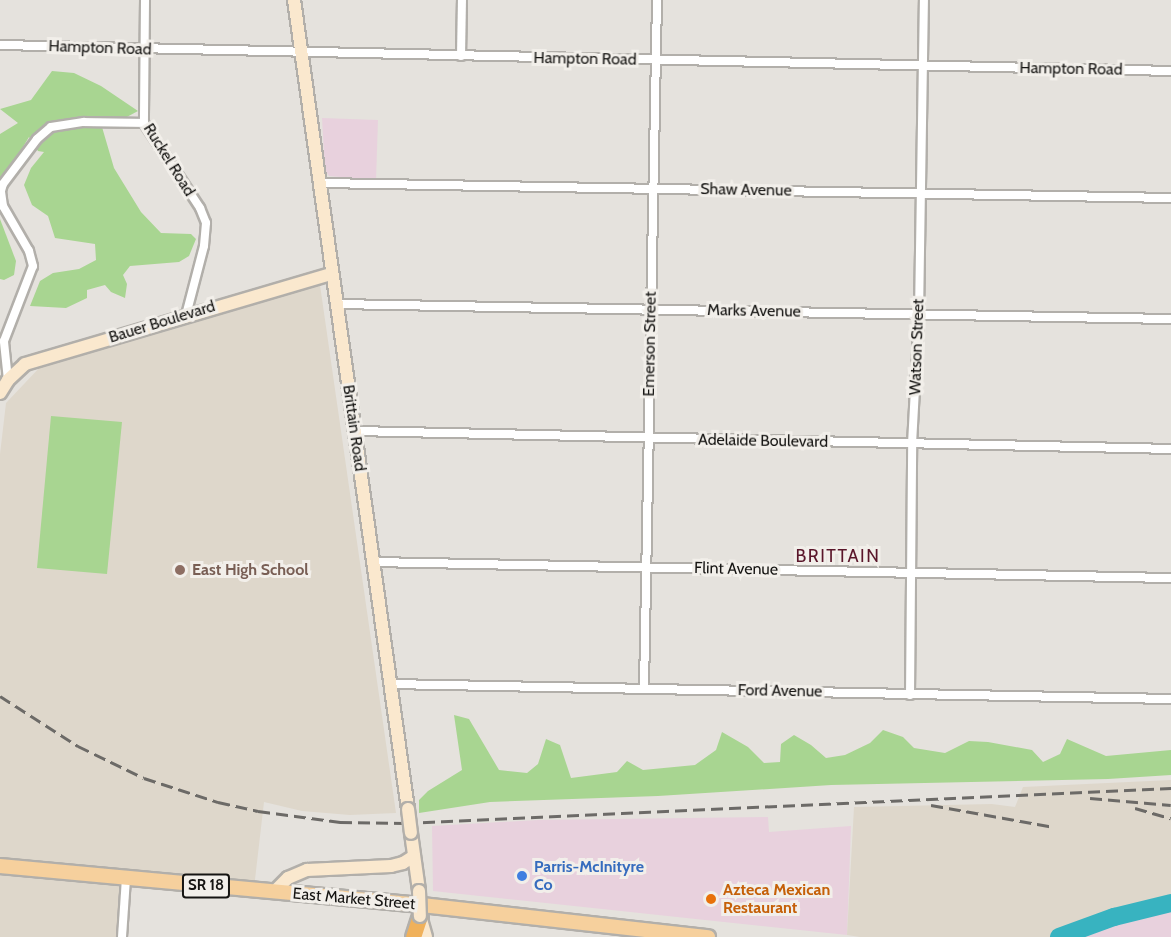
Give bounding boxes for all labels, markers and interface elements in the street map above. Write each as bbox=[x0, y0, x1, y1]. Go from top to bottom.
street label: Hampton Road bbox=[48, 37, 152, 59]
street label: Hampton Road bbox=[533, 49, 637, 69]
street label: Hampton Road bbox=[1019, 59, 1123, 79]
street label: Ruckel Road bbox=[139, 120, 199, 200]
street label: Shaw Avenue bbox=[700, 180, 792, 200]
street label: Emerson Street bbox=[639, 291, 661, 397]
street label: Bauer Boulevard bbox=[106, 297, 218, 347]
street label: Watson Street bbox=[906, 298, 928, 396]
street label: Marks Avenue bbox=[707, 301, 801, 321]
street label: Brittain Road bbox=[338, 384, 370, 472]
street label: Adelaide Boulevard bbox=[698, 430, 828, 452]
district label: BRITTAIN bbox=[796, 545, 880, 567]
street label: Flint Avenue bbox=[694, 559, 778, 579]
place label: East High School bbox=[192, 560, 309, 580]
marker: East High School bbox=[173, 563, 187, 577]
street label: Ford Avenue bbox=[738, 681, 822, 701]
place label: Parris-McInityre Co bbox=[534, 857, 644, 895]
marker: Parris-McInityre Co bbox=[515, 869, 529, 883]
road number: SR 18 bbox=[180, 874, 232, 898]
place label: Azteca Mexican Restaurant bbox=[723, 880, 830, 918]
street label: East Market Street bbox=[292, 884, 416, 914]
marker: Azteca Mexican Restaurant bbox=[704, 892, 718, 906]

